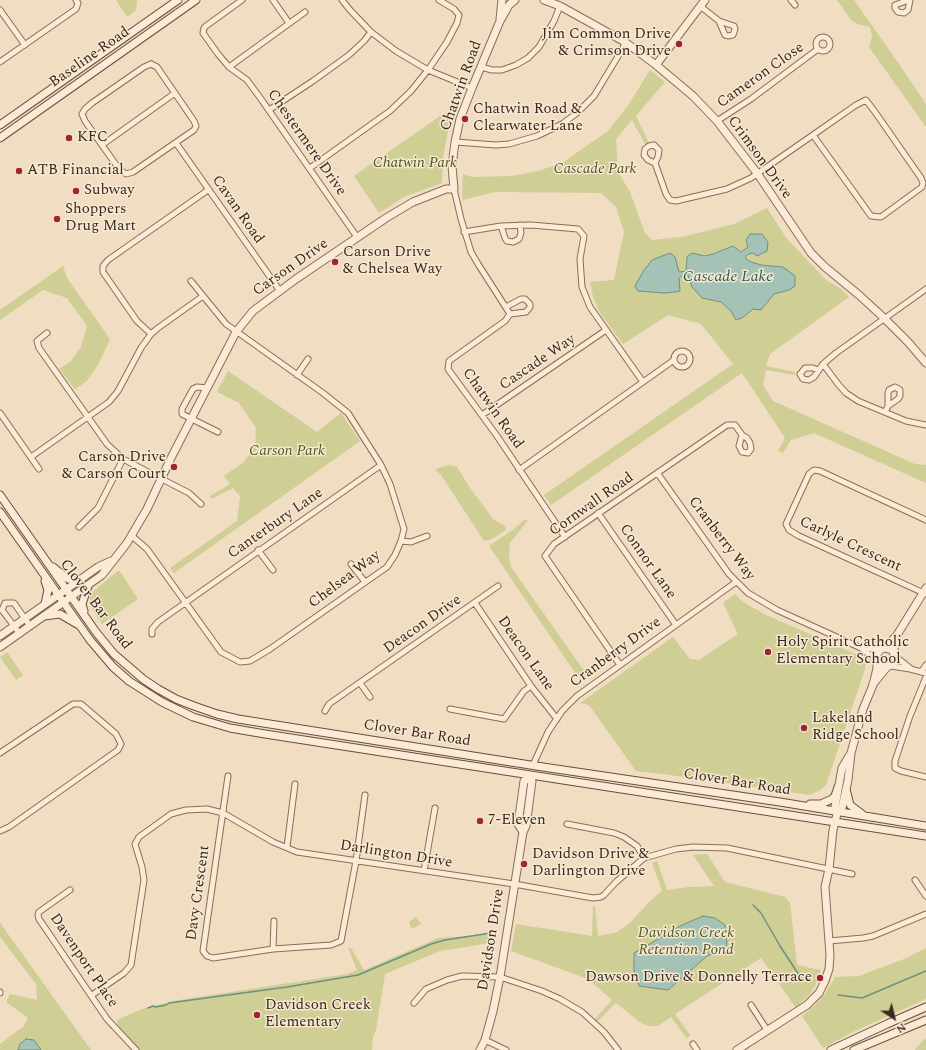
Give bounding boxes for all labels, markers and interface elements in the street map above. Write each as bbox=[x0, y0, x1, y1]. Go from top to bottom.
street label: Baseline Road bbox=[47, 24, 133, 92]
place label: Jim Common Drive & Crimson Drive bbox=[542, 26, 671, 61]
street label: Chatwin Road bbox=[437, 39, 487, 133]
marker: Jim Common Drive & Crimson Drive bbox=[674, 39, 684, 49]
street label: Cameron Close bbox=[714, 39, 808, 113]
street label: Chestermere Drive bbox=[263, 86, 349, 200]
place label: Chatwin Road & Clearwater Lane bbox=[473, 101, 583, 136]
street label: Crimson Drive bbox=[723, 113, 795, 203]
marker: Chatwin Road & Clearwater Lane bbox=[460, 114, 470, 124]
place label: KFC bbox=[77, 129, 108, 147]
marker: KFC bbox=[64, 133, 74, 143]
park label: Chatwin Park bbox=[373, 155, 457, 173]
park label: Cascade Park bbox=[553, 161, 637, 179]
place label: ATB Financial bbox=[27, 162, 124, 180]
marker: ATB Financial bbox=[14, 166, 24, 176]
street label: Cavan Road bbox=[207, 172, 267, 248]
place label: Subway bbox=[84, 182, 135, 200]
marker: Subway bbox=[71, 186, 81, 196]
place label: Shoppers Drug Mart bbox=[65, 201, 136, 236]
marker: Shoppers Drug Mart bbox=[52, 214, 62, 224]
street label: Carson Drive bbox=[250, 235, 332, 301]
place label: Carson Drive & Chelsea Way bbox=[343, 244, 442, 279]
marker: Carson Drive & Chelsea Way bbox=[330, 257, 340, 267]
water label: Cascade Lake bbox=[683, 268, 773, 288]
street label: Cascade Way bbox=[497, 331, 579, 395]
street label: Chatwin Road bbox=[458, 365, 526, 453]
park label: Carson Park bbox=[249, 443, 325, 461]
place label: Carson Drive & Carson Court bbox=[62, 449, 166, 484]
marker: Carson Drive & Carson Court bbox=[169, 462, 179, 472]
street label: Cornwall Road bbox=[547, 469, 637, 541]
street label: Canterbury Lane bbox=[225, 485, 327, 563]
street label: Cranberry Way bbox=[684, 494, 758, 584]
street label: Carlyle Crescent bbox=[796, 514, 904, 576]
street label: Connor Lane bbox=[615, 521, 679, 603]
street label: Chelsea Way bbox=[306, 547, 384, 613]
street label: Clover Bar Road bbox=[55, 556, 135, 654]
street label: Deacon Drive bbox=[381, 592, 465, 658]
street label: Deacon Lane bbox=[493, 613, 557, 695]
street label: Cranberry Drive bbox=[567, 614, 665, 692]
place label: Holy Spirit Catholic Elementary School bbox=[776, 634, 909, 669]
marker: Holy Spirit Catholic Elementary School bbox=[763, 647, 773, 657]
place label: Lakeland Ridge School bbox=[812, 710, 899, 745]
street label: Clover Bar Road bbox=[362, 717, 472, 751]
marker: Lakeland Ridge School bbox=[799, 723, 809, 733]
street label: Clover Bar Road bbox=[682, 766, 792, 800]
place label: 7-Eleven bbox=[488, 812, 546, 830]
marker: 7-Eleven bbox=[475, 816, 485, 826]
street label: Darlington Drive bbox=[339, 837, 453, 873]
street label: Davy Crescent bbox=[183, 844, 215, 942]
place label: Davidson Drive & Darlington Drive bbox=[532, 846, 649, 881]
marker: Davidson Drive & Darlington Drive bbox=[519, 859, 529, 869]
street label: Davidson Drive bbox=[475, 888, 509, 992]
street label: Davenport Place bbox=[45, 911, 121, 1011]
park label: Davidson Creek Retention Pond bbox=[638, 925, 734, 960]
place label: Dawson Drive & Donnelly Terrace bbox=[585, 969, 812, 987]
marker: Dawson Drive & Donnelly Terrace bbox=[815, 973, 825, 983]
place label: Davidson Creek Elementary bbox=[265, 997, 371, 1032]
north arrow bbox=[874, 998, 914, 1038]
marker: Davidson Creek Elementary bbox=[252, 1010, 262, 1020]
text: N bbox=[893, 1019, 910, 1038]

